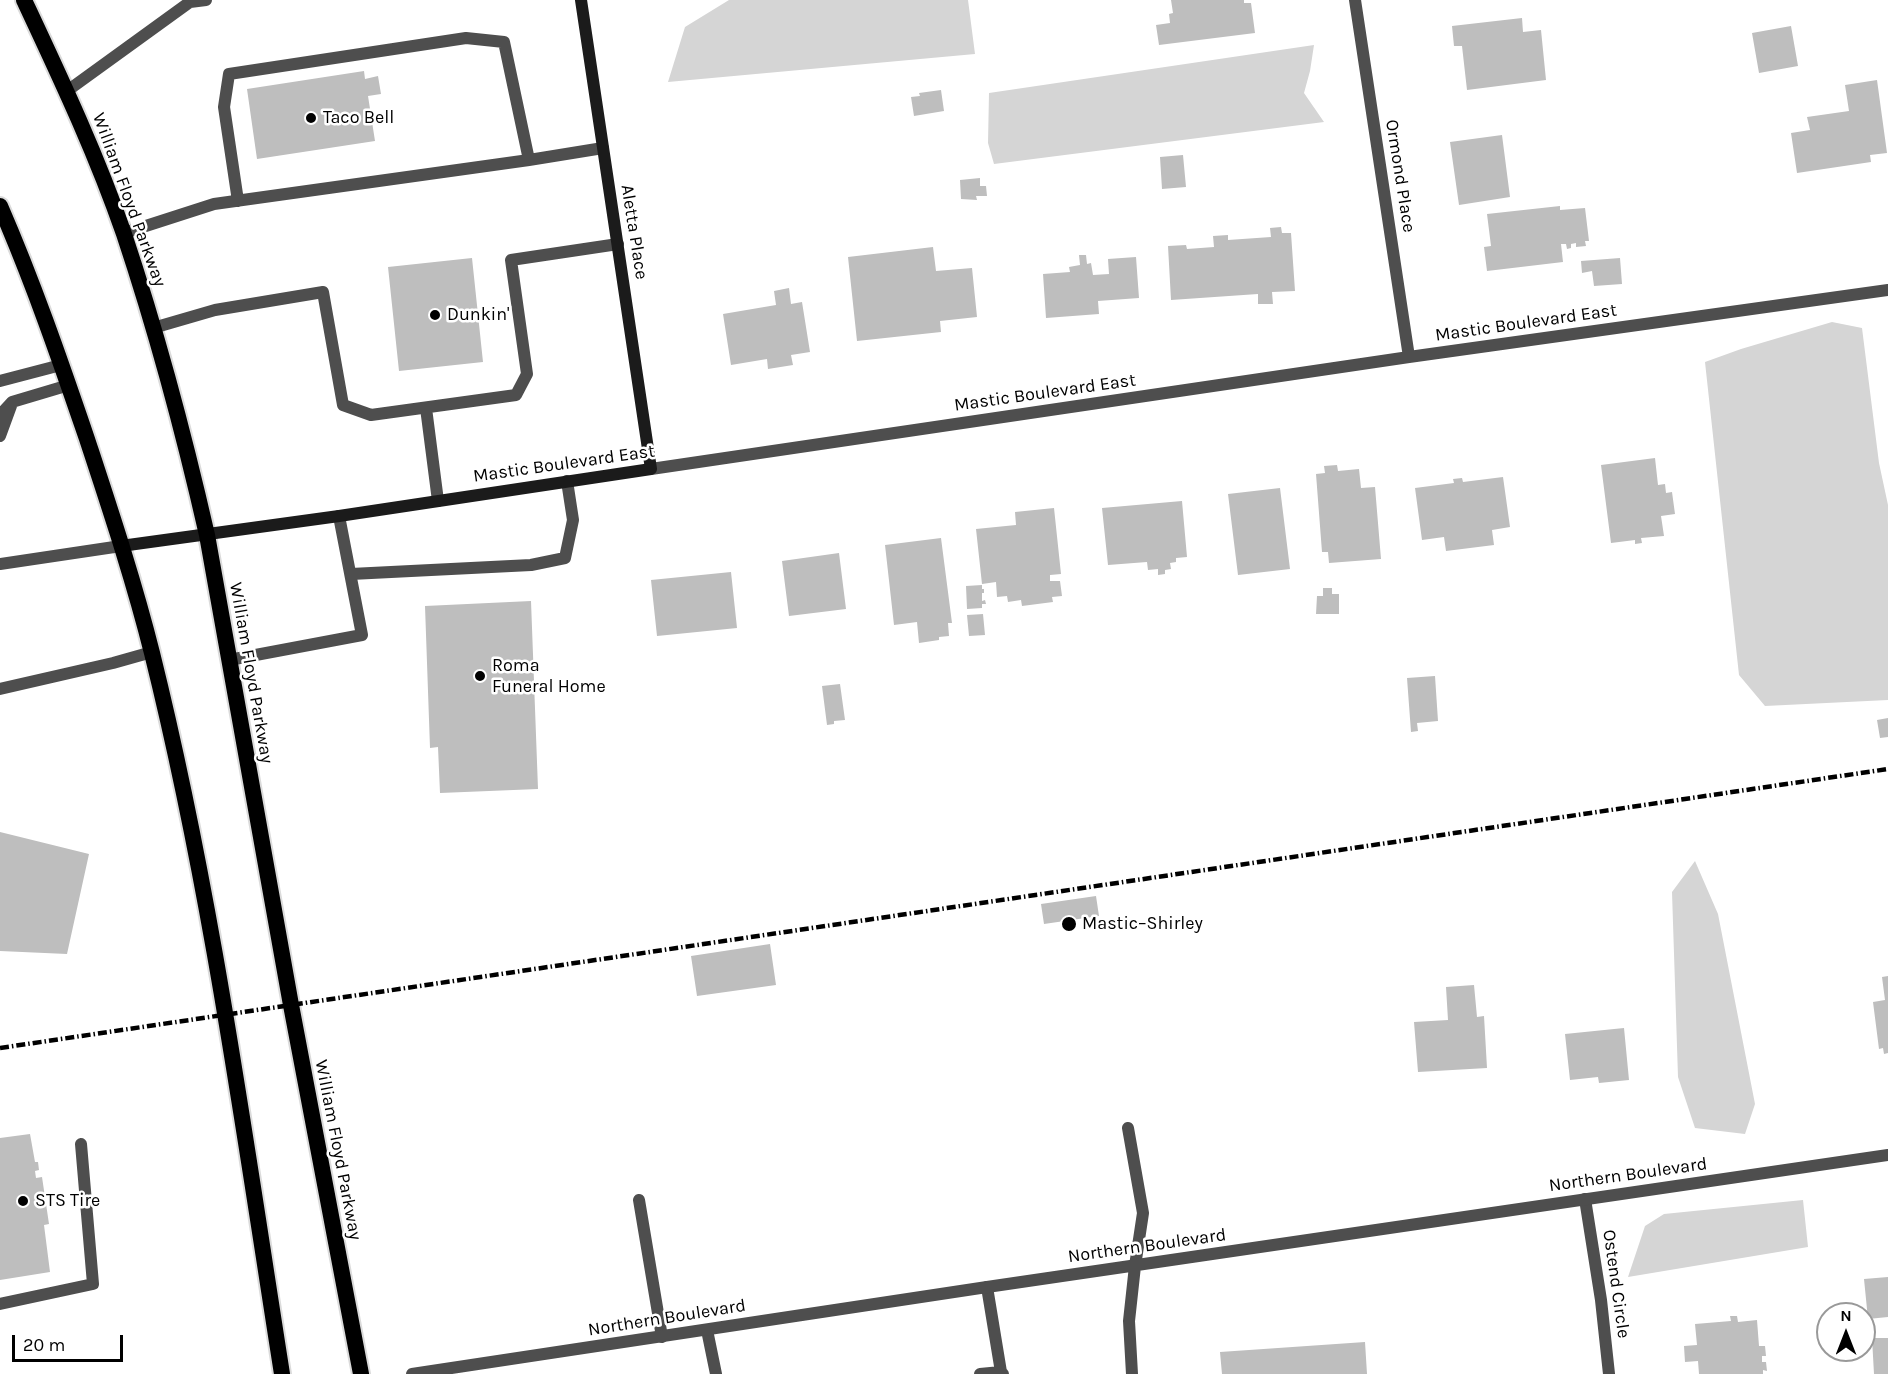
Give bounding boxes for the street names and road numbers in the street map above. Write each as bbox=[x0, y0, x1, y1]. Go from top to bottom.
street label: William Floyd Parkway bbox=[87, 110, 171, 290]
street label: Ormond Place bbox=[1380, 118, 1420, 234]
street label: Aletta Place bbox=[616, 183, 652, 281]
street label: Mastic Boulevard East bbox=[1434, 300, 1618, 346]
street label: Mastic Boulevard East bbox=[953, 370, 1137, 416]
street label: Mastic Boulevard East bbox=[472, 441, 656, 487]
street label: William Floyd Parkway bbox=[224, 581, 278, 765]
street label: William Floyd Parkway bbox=[310, 1058, 366, 1242]
street label: Northern Boulevard bbox=[1548, 1153, 1708, 1197]
street label: Northern Boulevard bbox=[1067, 1224, 1227, 1268]
street label: Ostend Circle bbox=[1598, 1228, 1634, 1340]
street label: Northern Boulevard bbox=[587, 1295, 747, 1341]

